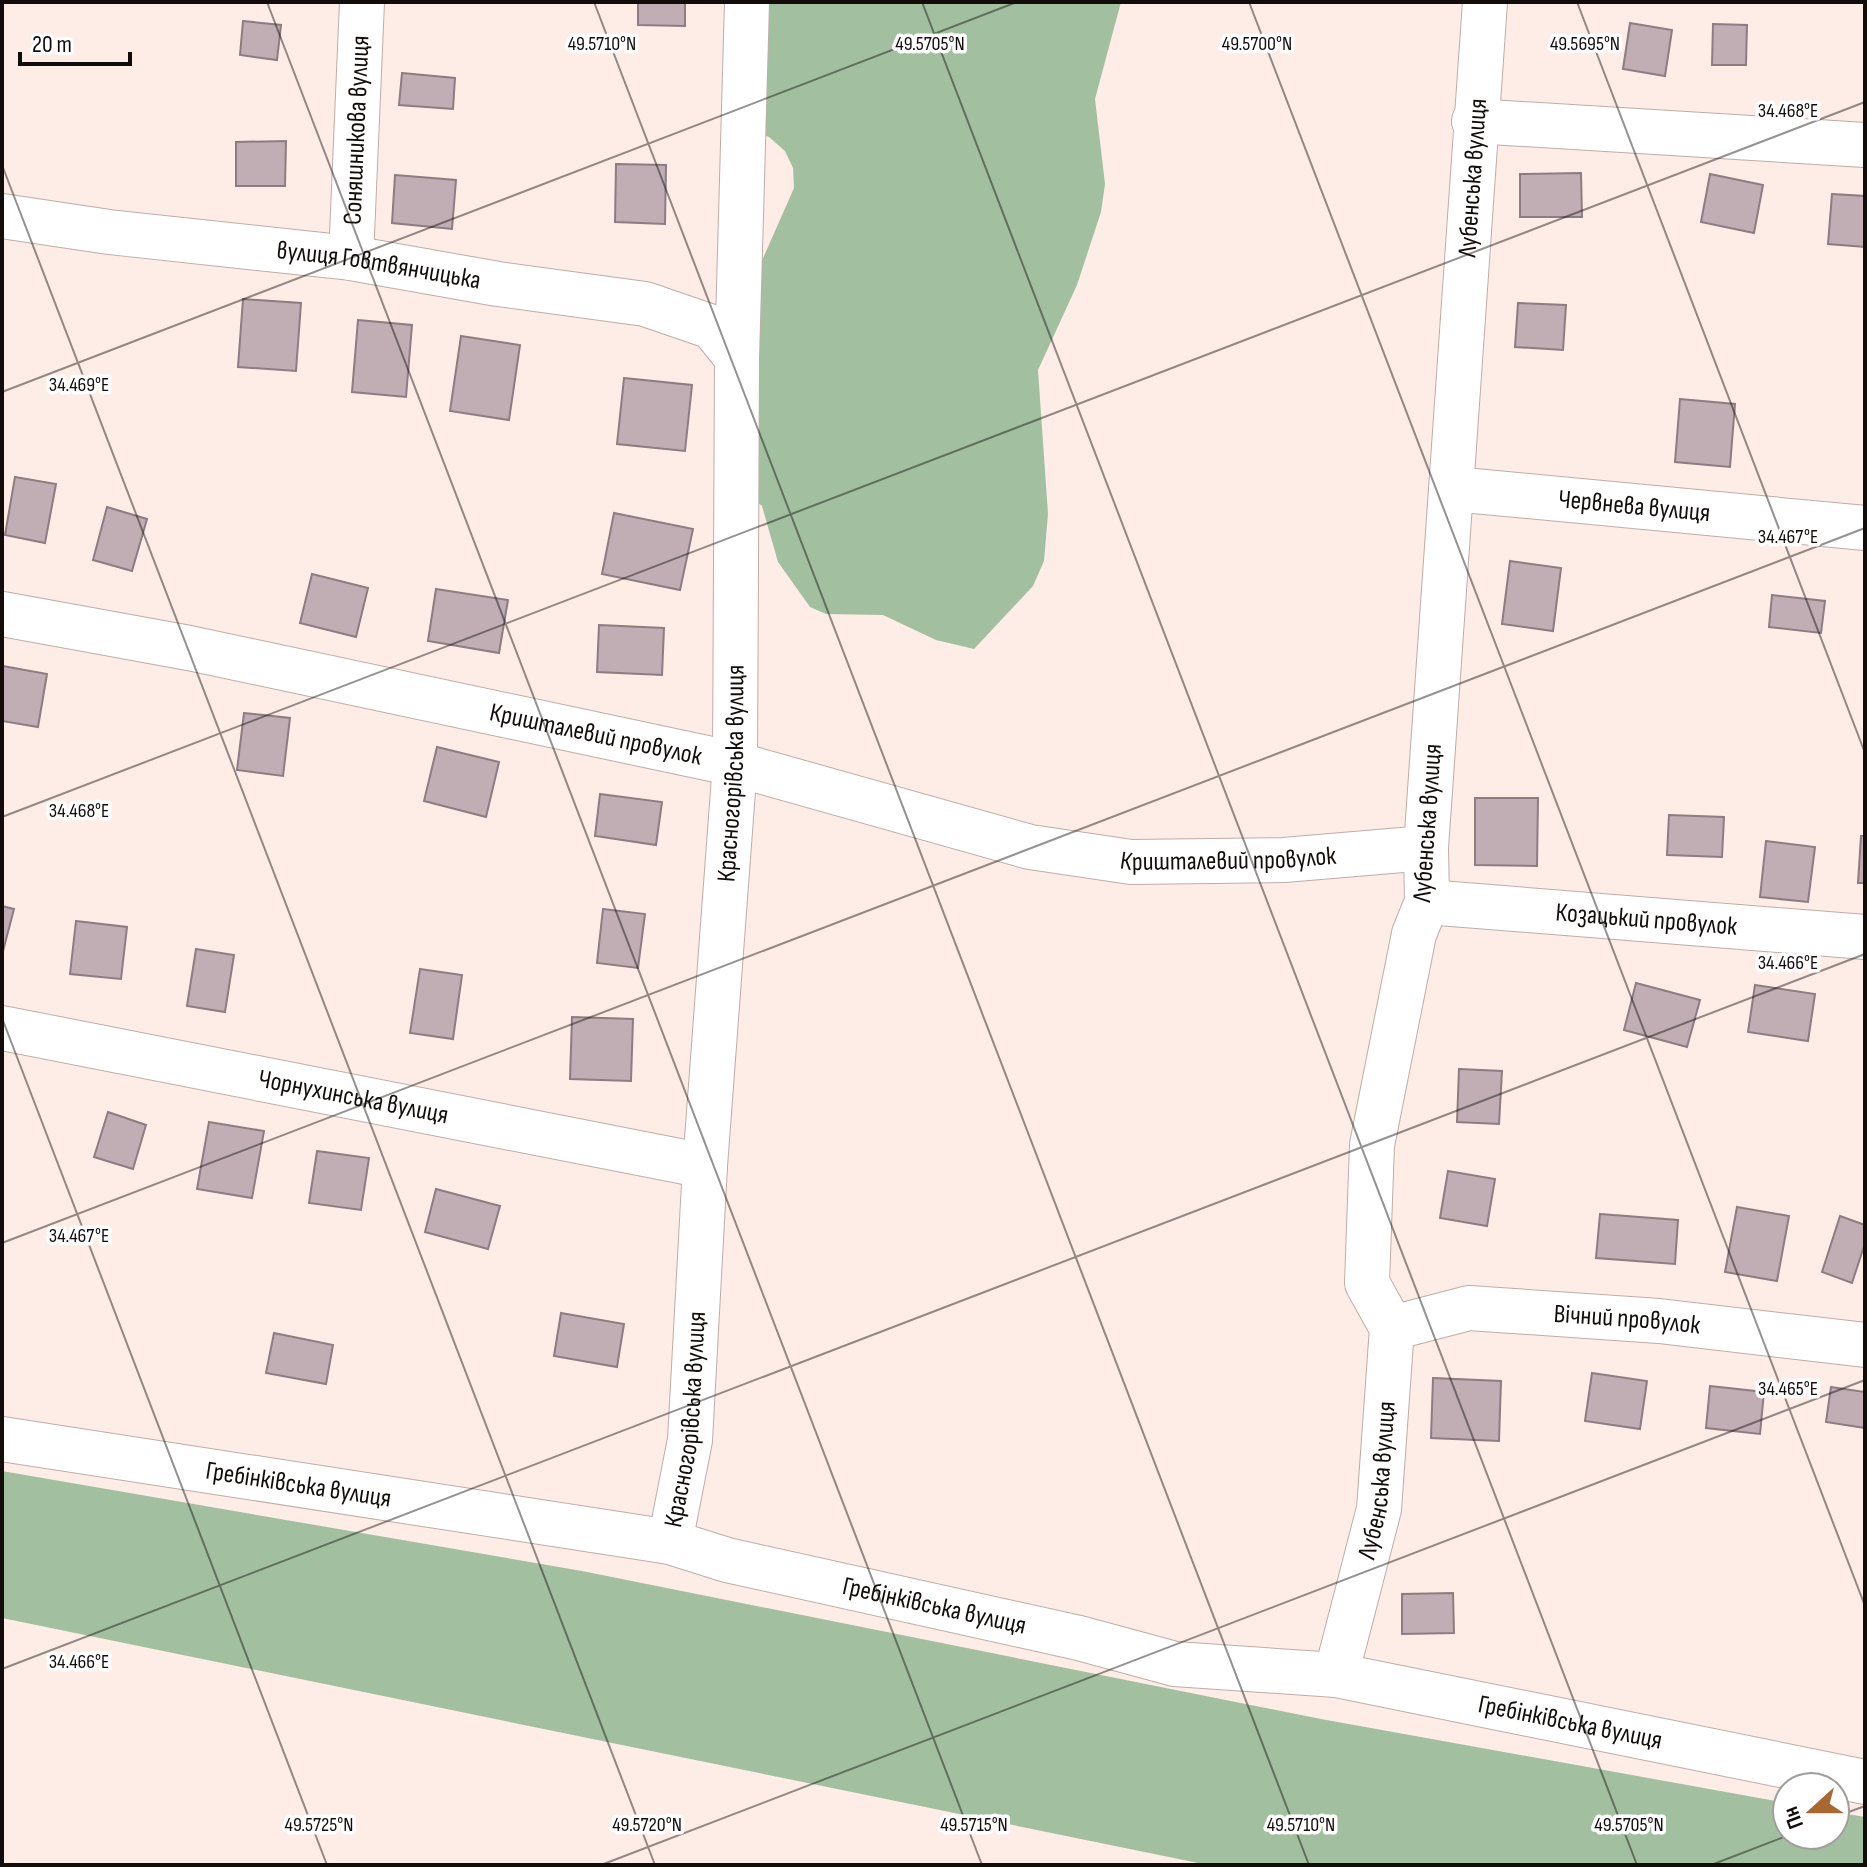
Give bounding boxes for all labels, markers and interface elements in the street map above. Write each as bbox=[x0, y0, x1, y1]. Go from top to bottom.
scale bar bbox=[20, 16, 130, 66]
text: 20 m bbox=[32, 30, 72, 59]
text: 49.5710°N bbox=[568, 32, 636, 56]
text: 49.5705°N bbox=[895, 32, 965, 56]
text: 49.5700°N bbox=[1222, 32, 1292, 56]
text: 49.5695°N bbox=[1550, 32, 1620, 56]
street label: Соняшникова вулиця bbox=[337, 35, 376, 226]
street label: Лубенська вулиця bbox=[1452, 97, 1494, 259]
text: 34.468°E bbox=[1758, 99, 1818, 123]
street label: вулиця Говтвянчицька bbox=[275, 235, 483, 296]
text: 34.469°E bbox=[49, 373, 109, 397]
street label: Червнева вулиця bbox=[1557, 484, 1712, 529]
text: 34.467°E bbox=[1758, 525, 1818, 549]
street label: Красногорівська вулиця bbox=[711, 665, 751, 883]
street label: Кришталевий провулок bbox=[487, 697, 705, 772]
street label: Лубенська вулиця bbox=[1407, 743, 1449, 904]
text: 34.468°E bbox=[49, 799, 109, 823]
street label: Кришталевий провулок bbox=[1118, 840, 1337, 878]
street label: Козацький провулок bbox=[1554, 897, 1738, 942]
text: 34.466°E bbox=[1758, 951, 1818, 975]
street label: Чорнухинська вулиця bbox=[256, 1063, 451, 1131]
text: 34.467°E bbox=[49, 1224, 109, 1248]
street label: Вічний провулок bbox=[1553, 1298, 1702, 1341]
street label: Красногорівська вулиця bbox=[658, 1311, 713, 1530]
text: 34.465°E bbox=[1758, 1377, 1818, 1401]
street label: Лубенська вулиця bbox=[1351, 1400, 1402, 1563]
street label: Гребінківська вулиця bbox=[204, 1455, 393, 1514]
street label: Гребінківська вулиця bbox=[840, 1571, 1029, 1641]
text: 34.466°E bbox=[49, 1650, 109, 1674]
street label: Гребінківська вулиця bbox=[1475, 1689, 1665, 1756]
north arrow bbox=[1771, 1771, 1851, 1851]
text: Пн bbox=[1777, 1803, 1810, 1832]
text: 49.5725°N bbox=[285, 1813, 353, 1837]
text: 49.5720°N bbox=[612, 1813, 682, 1837]
text: 49.5715°N bbox=[940, 1813, 1008, 1837]
text: 49.5710°N bbox=[1267, 1813, 1335, 1837]
text: 49.5705°N bbox=[1594, 1813, 1664, 1837]

